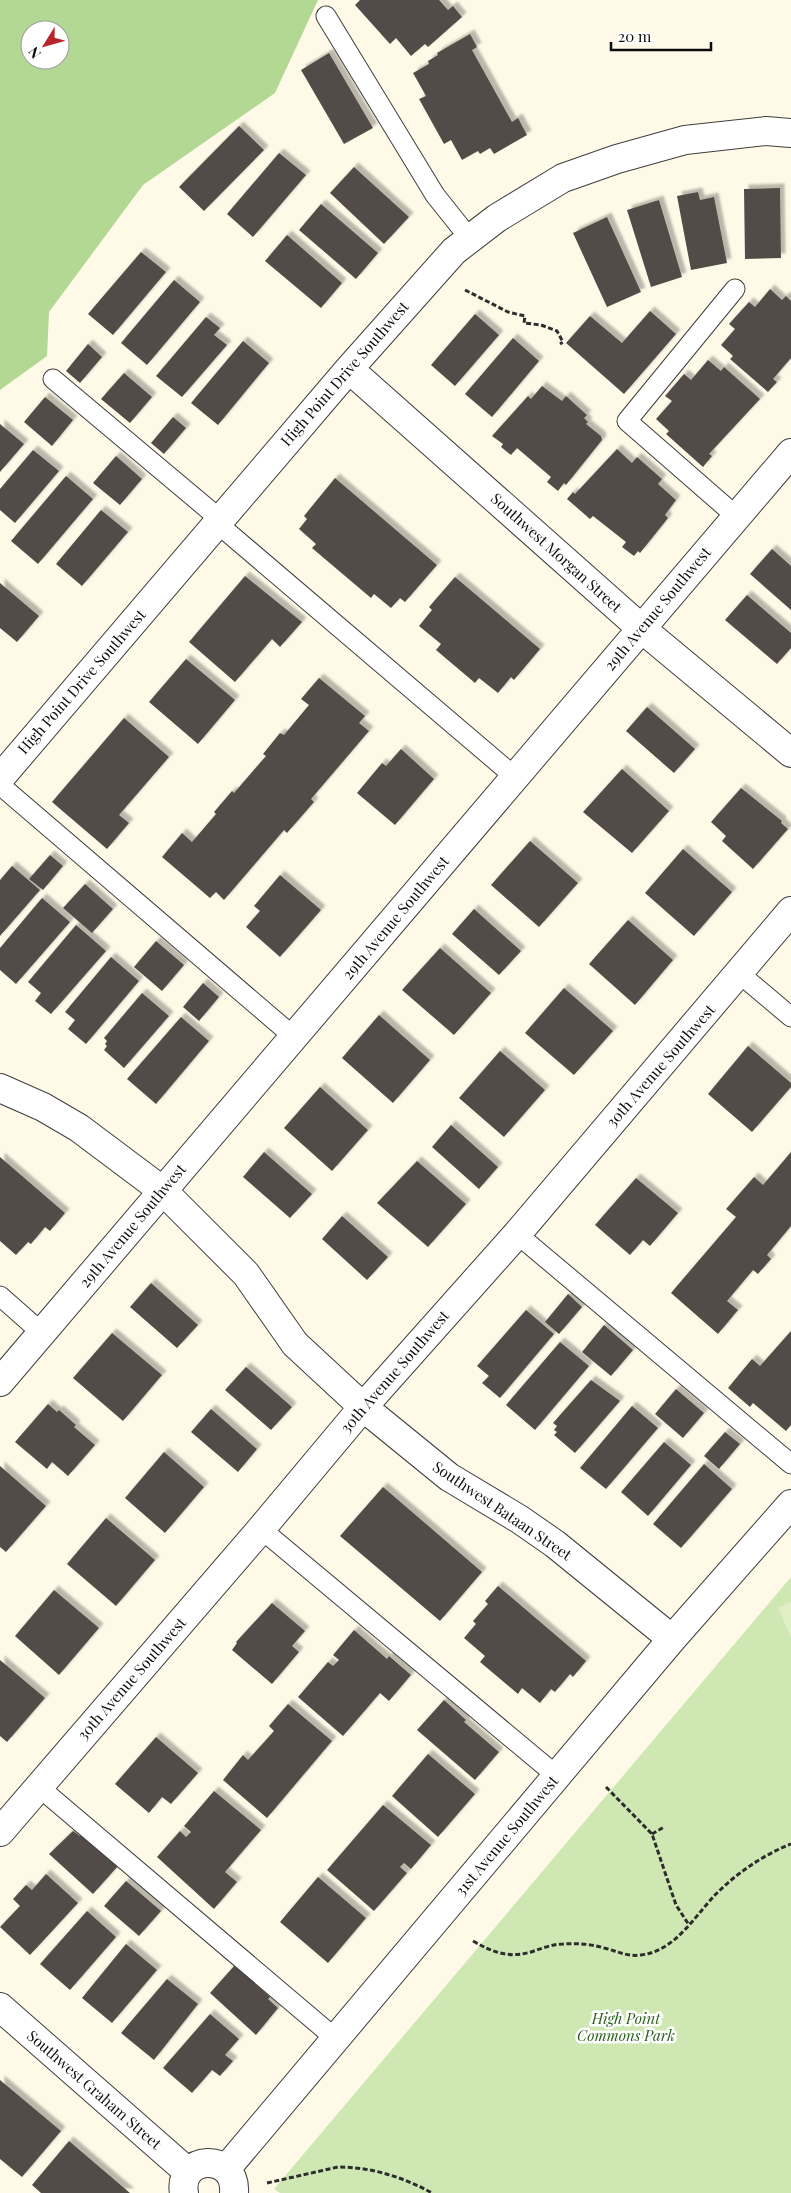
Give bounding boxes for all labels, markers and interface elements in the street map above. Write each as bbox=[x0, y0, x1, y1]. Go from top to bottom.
north arrow bbox=[20, 20, 70, 70]
scale bar bbox=[611, 20, 711, 52]
text: 20 m bbox=[618, 26, 652, 46]
text: N bbox=[24, 43, 45, 63]
street label: High Point Drive Southwest bbox=[276, 296, 413, 450]
street label: Southwest Morgan Street bbox=[487, 488, 627, 617]
street label: 29th Avenue Southwest bbox=[600, 542, 715, 674]
street label: High Point Drive Southwest bbox=[13, 604, 150, 758]
street label: 29th Avenue Southwest bbox=[338, 851, 453, 983]
street label: 30th Avenue Southwest bbox=[601, 999, 720, 1131]
street label: 29th Avenue Southwest bbox=[75, 1159, 190, 1291]
street label: 30th Avenue Southwest bbox=[335, 1305, 454, 1437]
street label: Southwest Bataan Street bbox=[429, 1456, 577, 1565]
street label: 30th Avenue Southwest bbox=[72, 1612, 191, 1744]
street label: 31st Avenue Southwest bbox=[450, 1771, 563, 1899]
park label: High Point Commons Park bbox=[577, 2008, 675, 2045]
street label: Southwest Graham Street bbox=[23, 2025, 167, 2154]

